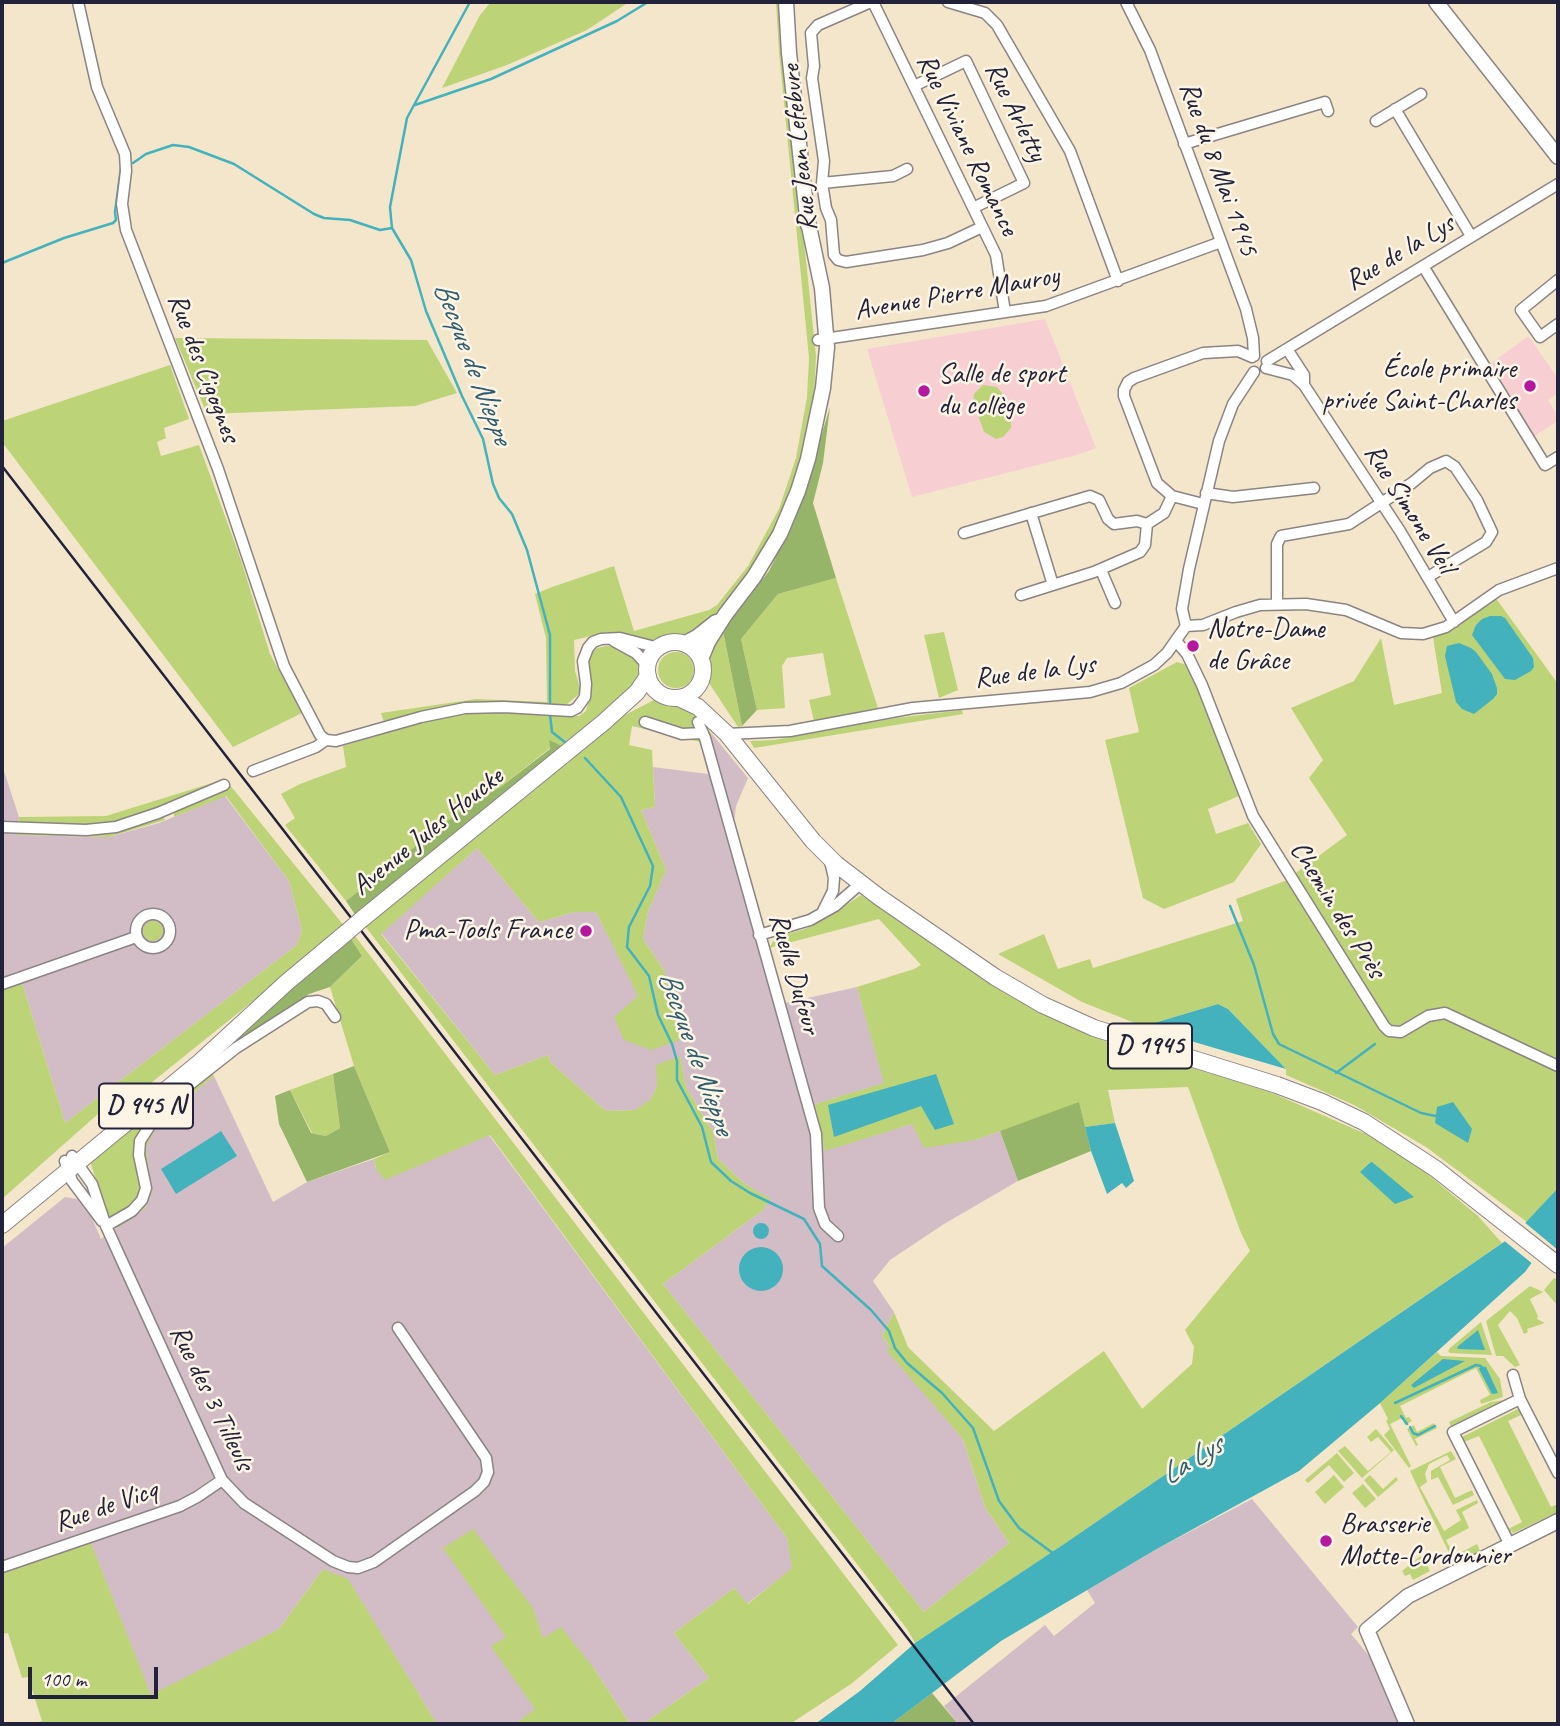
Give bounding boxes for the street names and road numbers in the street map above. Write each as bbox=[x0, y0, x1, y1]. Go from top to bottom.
street label: Rue Viviane Romance bbox=[909, 49, 1025, 241]
street label: Rue Arletty bbox=[977, 57, 1053, 167]
street label: Rue Jean Lefebvre bbox=[775, 63, 825, 233]
street label: Rue du 8 Mai 1945 bbox=[1171, 78, 1265, 260]
street label: Rue de la Lys bbox=[1339, 207, 1461, 299]
street label: Avenue Pierre Mauroy bbox=[852, 259, 1062, 329]
street label: Rue des Cigognes bbox=[159, 289, 247, 447]
street label: Rue Simone Veil bbox=[1356, 438, 1462, 580]
street label: Rue de la Lys bbox=[973, 648, 1097, 696]
street label: Avenue Jules Houcke bbox=[345, 761, 511, 903]
street label: Chemin des Près bbox=[1282, 835, 1392, 985]
street label: Ruelle Dufour bbox=[761, 910, 827, 1038]
road number: D 1945 bbox=[1108, 1023, 1192, 1068]
road number: D 945 N bbox=[99, 1084, 193, 1128]
street label: Rue des 3 Tilleuls bbox=[161, 1320, 261, 1476]
street label: Rue de Vicq bbox=[50, 1474, 162, 1540]

